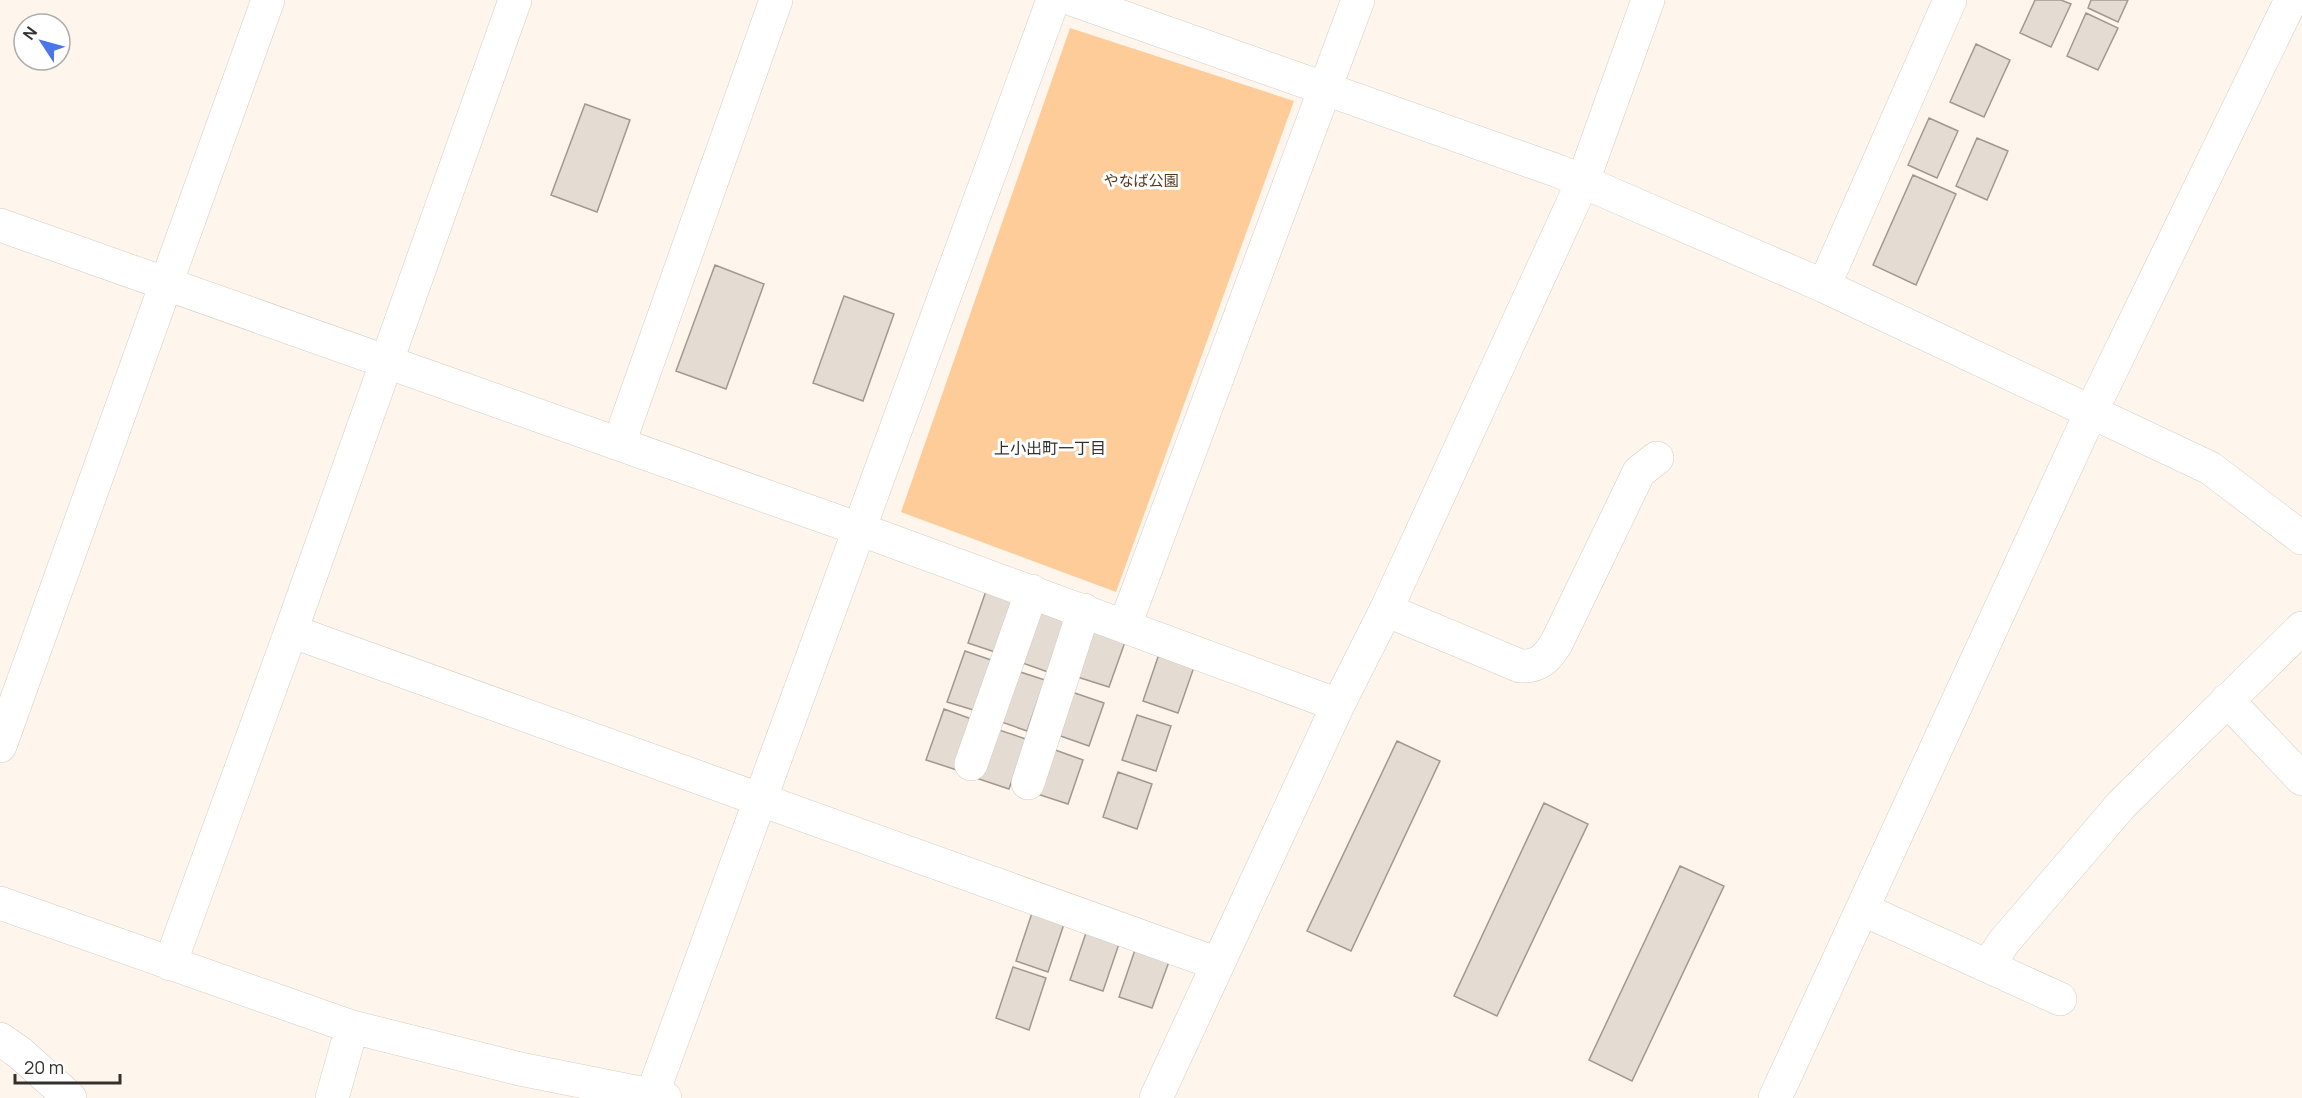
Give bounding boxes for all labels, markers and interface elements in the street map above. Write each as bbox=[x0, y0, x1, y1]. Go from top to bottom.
north arrow bbox=[12, 12, 72, 72]
text: N bbox=[18, 22, 42, 44]
park label: やなば公園 bbox=[1103, 170, 1179, 191]
district label: 上小出町一丁目 bbox=[994, 437, 1106, 459]
scale bar bbox=[15, 1047, 120, 1085]
text: 20 m bbox=[24, 1055, 64, 1079]

